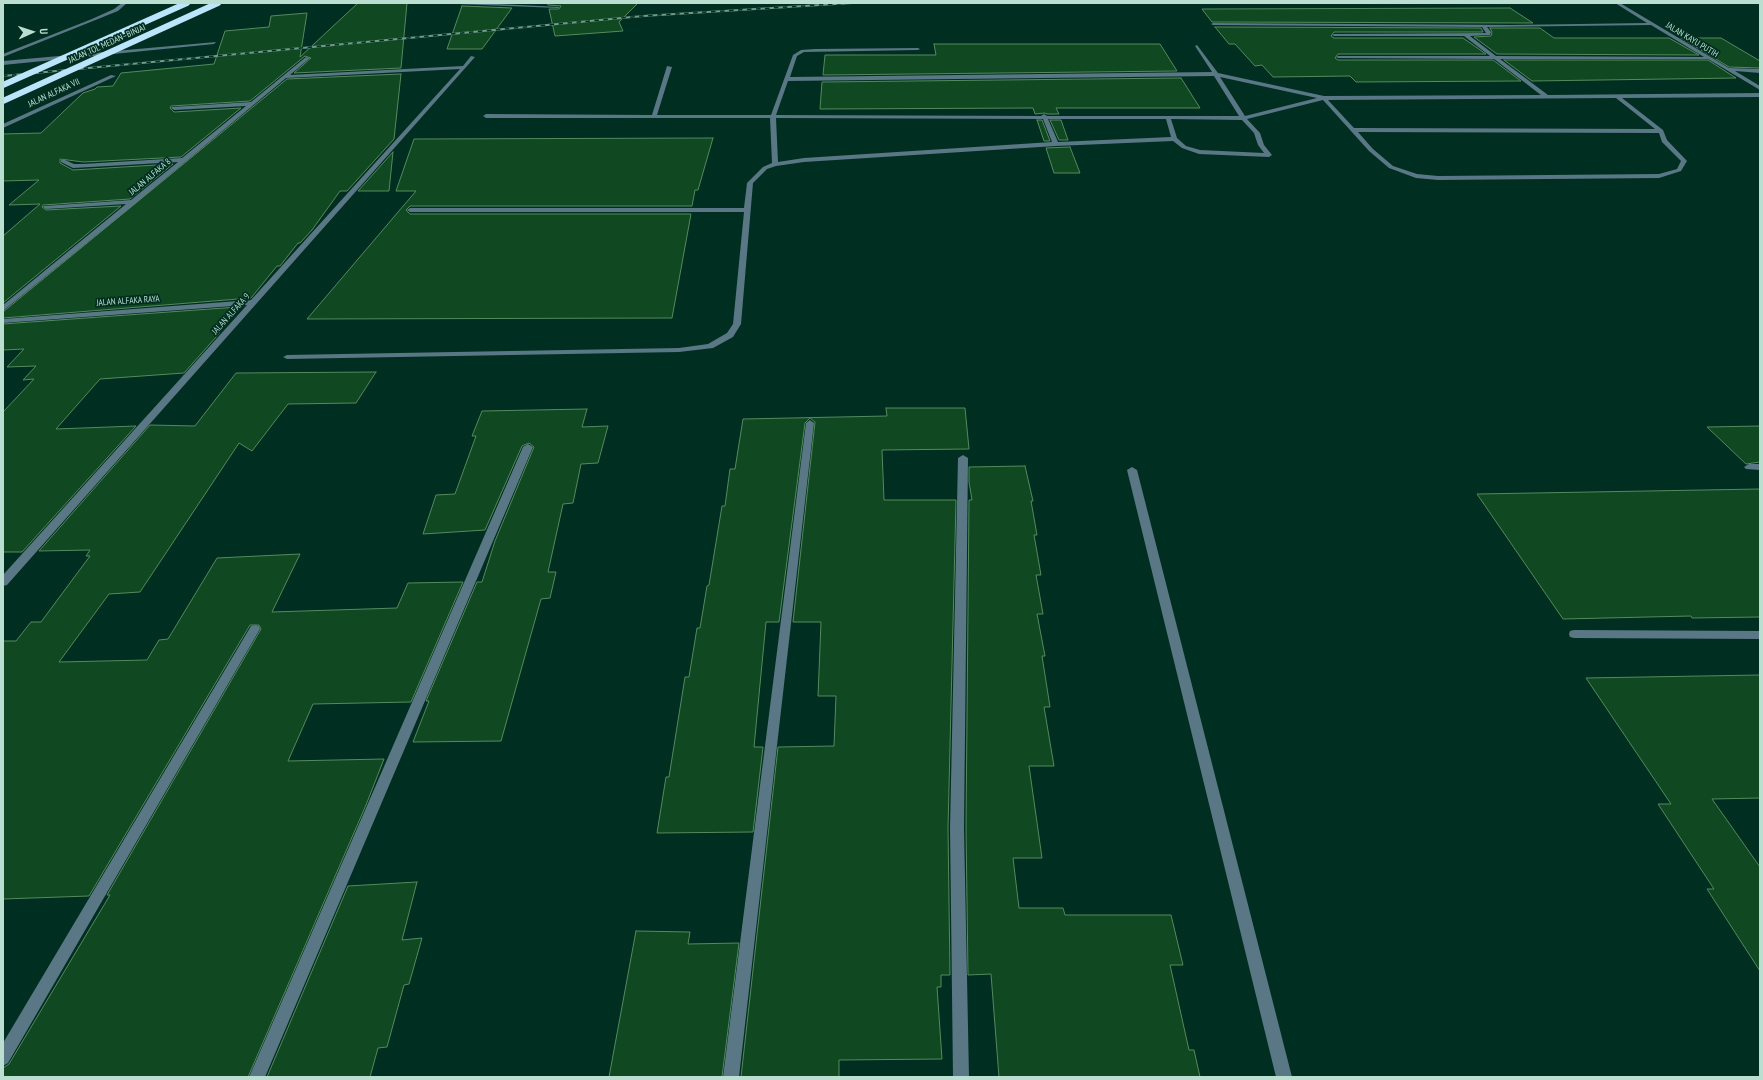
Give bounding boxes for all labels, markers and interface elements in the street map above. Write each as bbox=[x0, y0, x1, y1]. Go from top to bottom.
north arrow bbox=[12, 12, 52, 52]
street label: JALAN KAYU PUTIH bbox=[1664, 20, 1720, 60]
street label: JALAN TOL MEDAN–BINJAI bbox=[67, 22, 147, 66]
text: U bbox=[37, 28, 51, 35]
street label: JALAN ALFAKA VII bbox=[26, 76, 82, 110]
street label: JALAN ALFAKA 8 bbox=[127, 156, 173, 198]
street label: JALAN ALFAKA 9 bbox=[210, 291, 252, 337]
street label: JALAN ALFAKA RAYA bbox=[96, 293, 160, 309]

